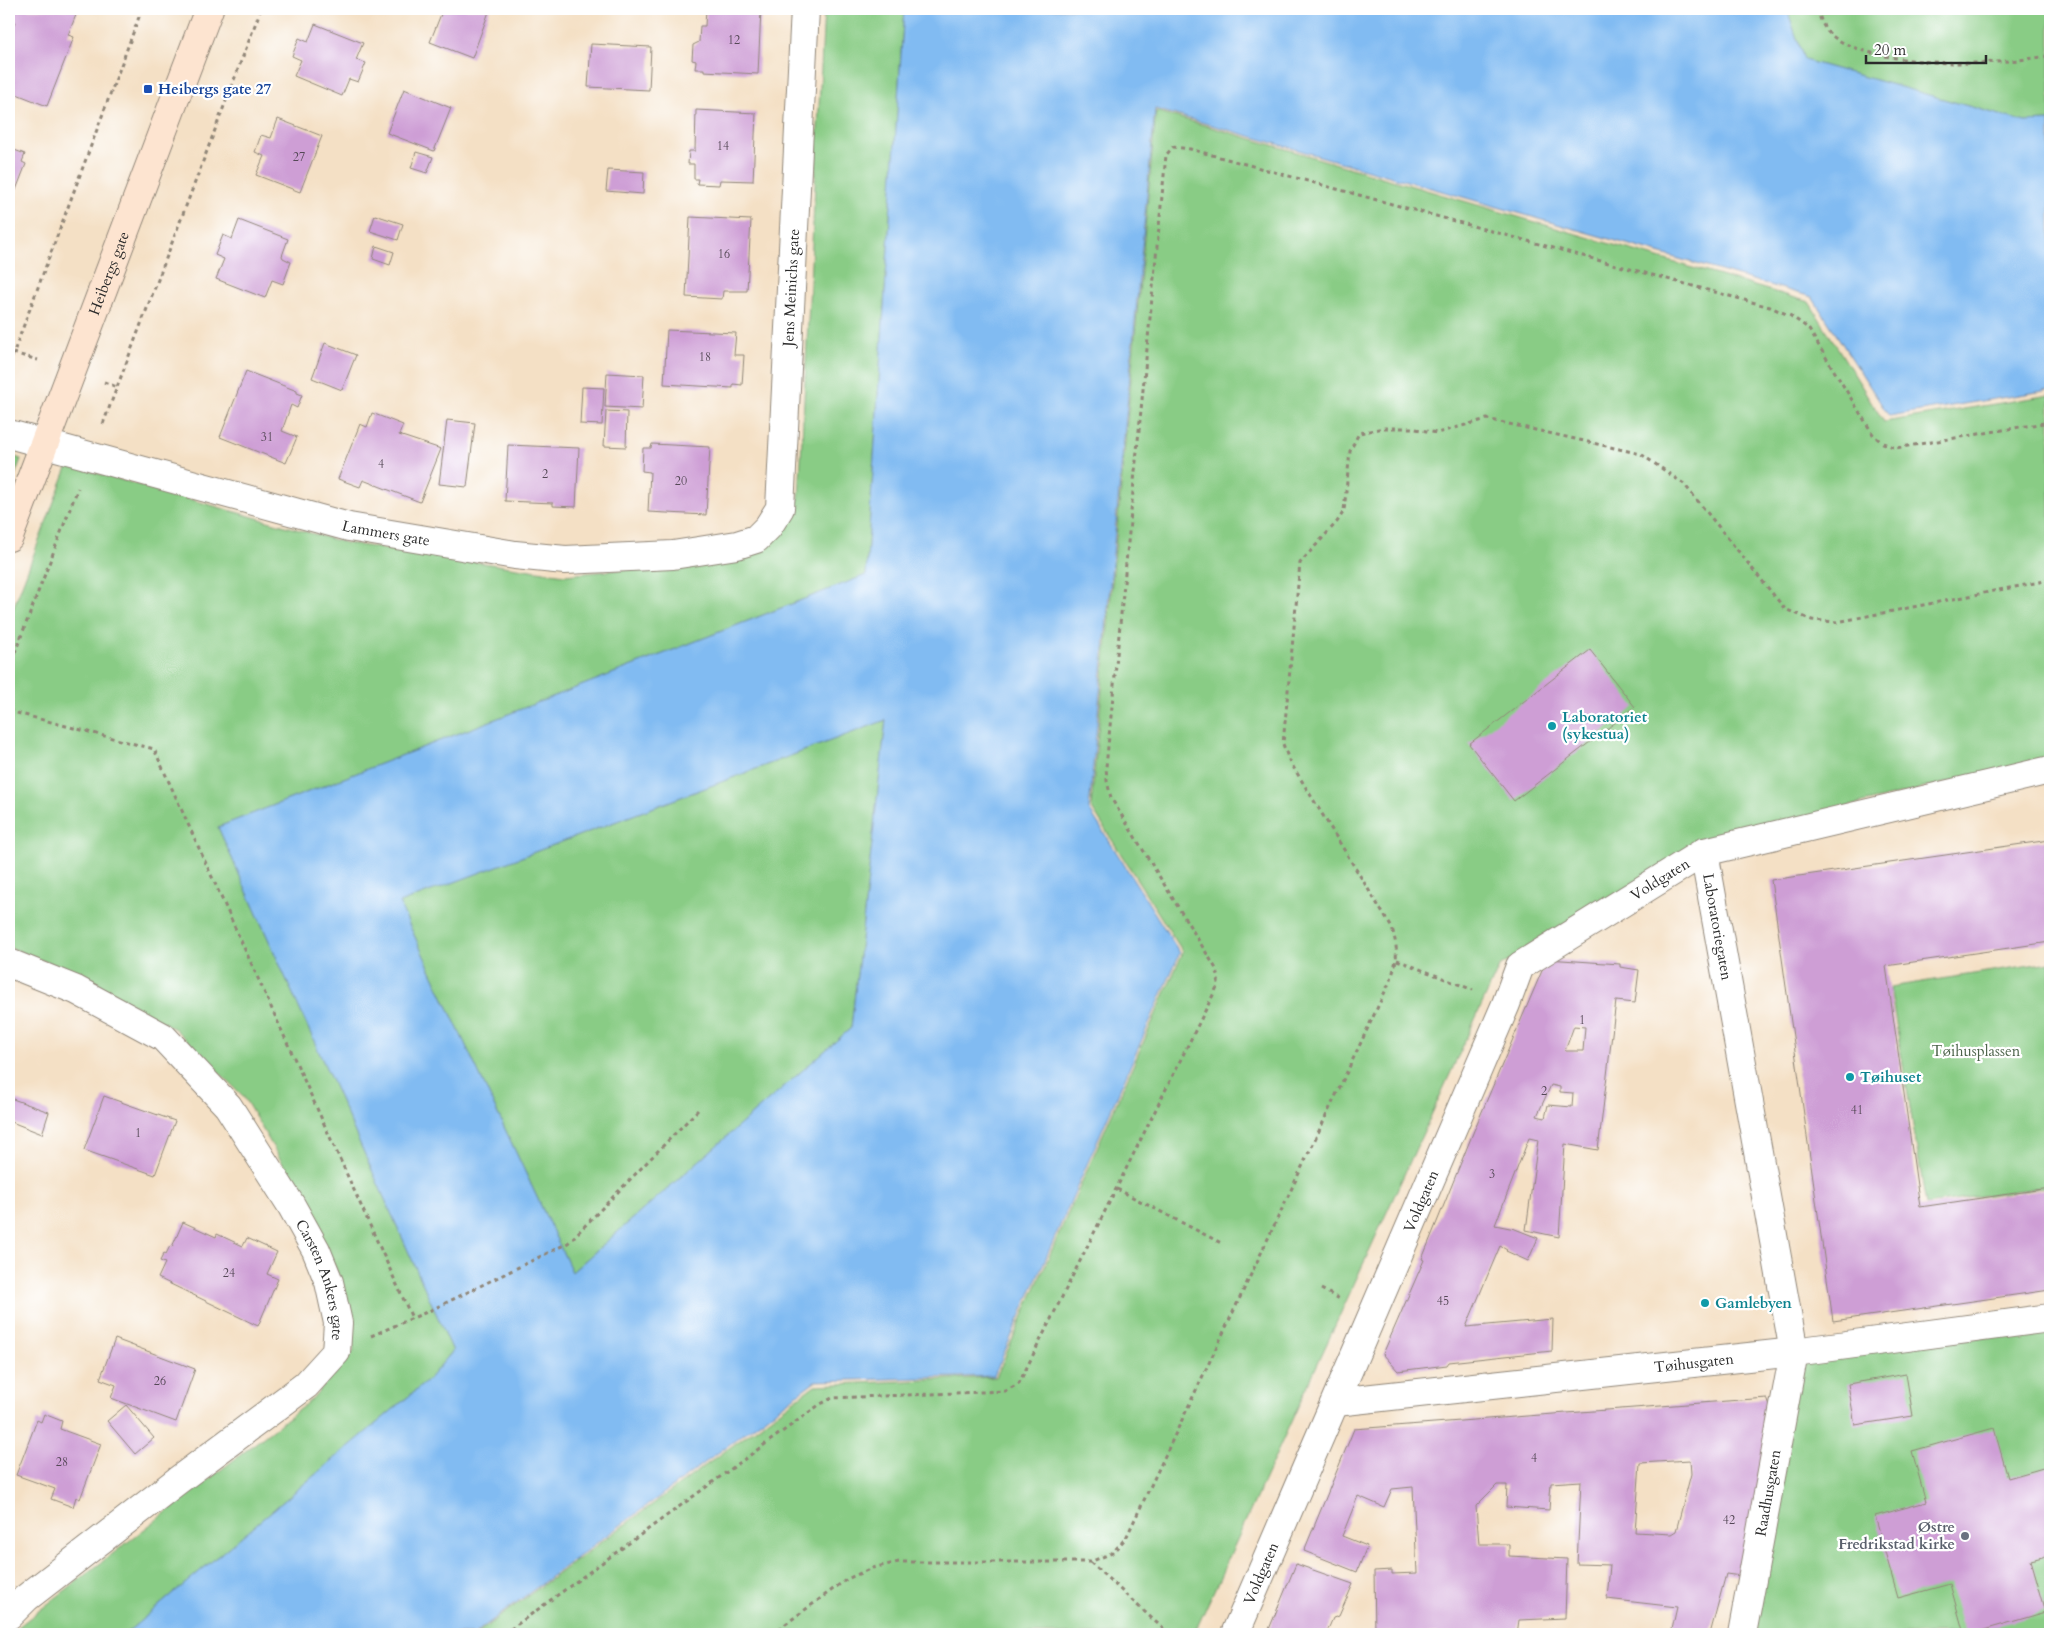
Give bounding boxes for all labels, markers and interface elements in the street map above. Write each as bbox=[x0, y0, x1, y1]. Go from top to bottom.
house number: 12 bbox=[728, 32, 740, 48]
scale bar bbox=[1866, 32, 1986, 64]
text: 20 m bbox=[1874, 40, 1906, 60]
place label: Heibergs gate 27 bbox=[158, 79, 272, 99]
marker: Heibergs gate 27 bbox=[142, 83, 154, 95]
house number: 14 bbox=[717, 138, 729, 154]
house number: 27 bbox=[293, 149, 305, 165]
street label: Heibergs gate bbox=[84, 228, 134, 318]
street label: Jens Meinichs gate bbox=[778, 228, 804, 349]
house number: 16 bbox=[718, 246, 730, 262]
house number: 18 bbox=[699, 349, 711, 365]
house number: 31 bbox=[261, 429, 273, 445]
house number: 4 bbox=[378, 456, 384, 472]
house number: 2 bbox=[542, 466, 548, 482]
house number: 20 bbox=[675, 473, 687, 489]
street label: Lammers gate bbox=[340, 516, 432, 551]
place label: Laboratoriet (sykestua) bbox=[1562, 707, 1648, 744]
marker: Laboratoriet (sykestua) bbox=[1546, 720, 1558, 732]
street label: Voldgaten bbox=[1627, 853, 1694, 905]
street label: Laboratoriegaten bbox=[1698, 872, 1737, 982]
house number: 1 bbox=[1579, 1012, 1585, 1028]
park label: Tøihusplassen bbox=[1932, 1041, 2021, 1061]
place label: Tøihuset bbox=[1860, 1067, 1922, 1087]
marker: Tøihuset bbox=[1844, 1071, 1856, 1083]
house number: 2 bbox=[1541, 1083, 1547, 1099]
house number: 41 bbox=[1851, 1102, 1863, 1118]
house number: 1 bbox=[135, 1125, 141, 1141]
house number: 3 bbox=[1489, 1166, 1495, 1182]
street label: Voldgaten bbox=[1399, 1167, 1444, 1236]
street label: Carsten Ankers gate bbox=[291, 1216, 348, 1341]
house number: 24 bbox=[223, 1265, 235, 1281]
house number: 45 bbox=[1437, 1293, 1449, 1309]
place label: Gamlebyen bbox=[1715, 1293, 1792, 1313]
marker: Gamlebyen bbox=[1699, 1297, 1711, 1309]
street label: Tøihusgaten bbox=[1653, 1349, 1735, 1377]
house number: 26 bbox=[154, 1373, 166, 1389]
street label: Raadhusgaten bbox=[1751, 1448, 1786, 1538]
house number: 4 bbox=[1531, 1450, 1537, 1466]
house number: 28 bbox=[56, 1454, 68, 1470]
house number: 42 bbox=[1723, 1512, 1735, 1528]
place label: Østre Fredrikstad kirke bbox=[1838, 1517, 1955, 1554]
marker: Østre Fredrikstad kirke bbox=[1959, 1530, 1971, 1542]
street label: Voldgaten bbox=[1239, 1539, 1283, 1608]

